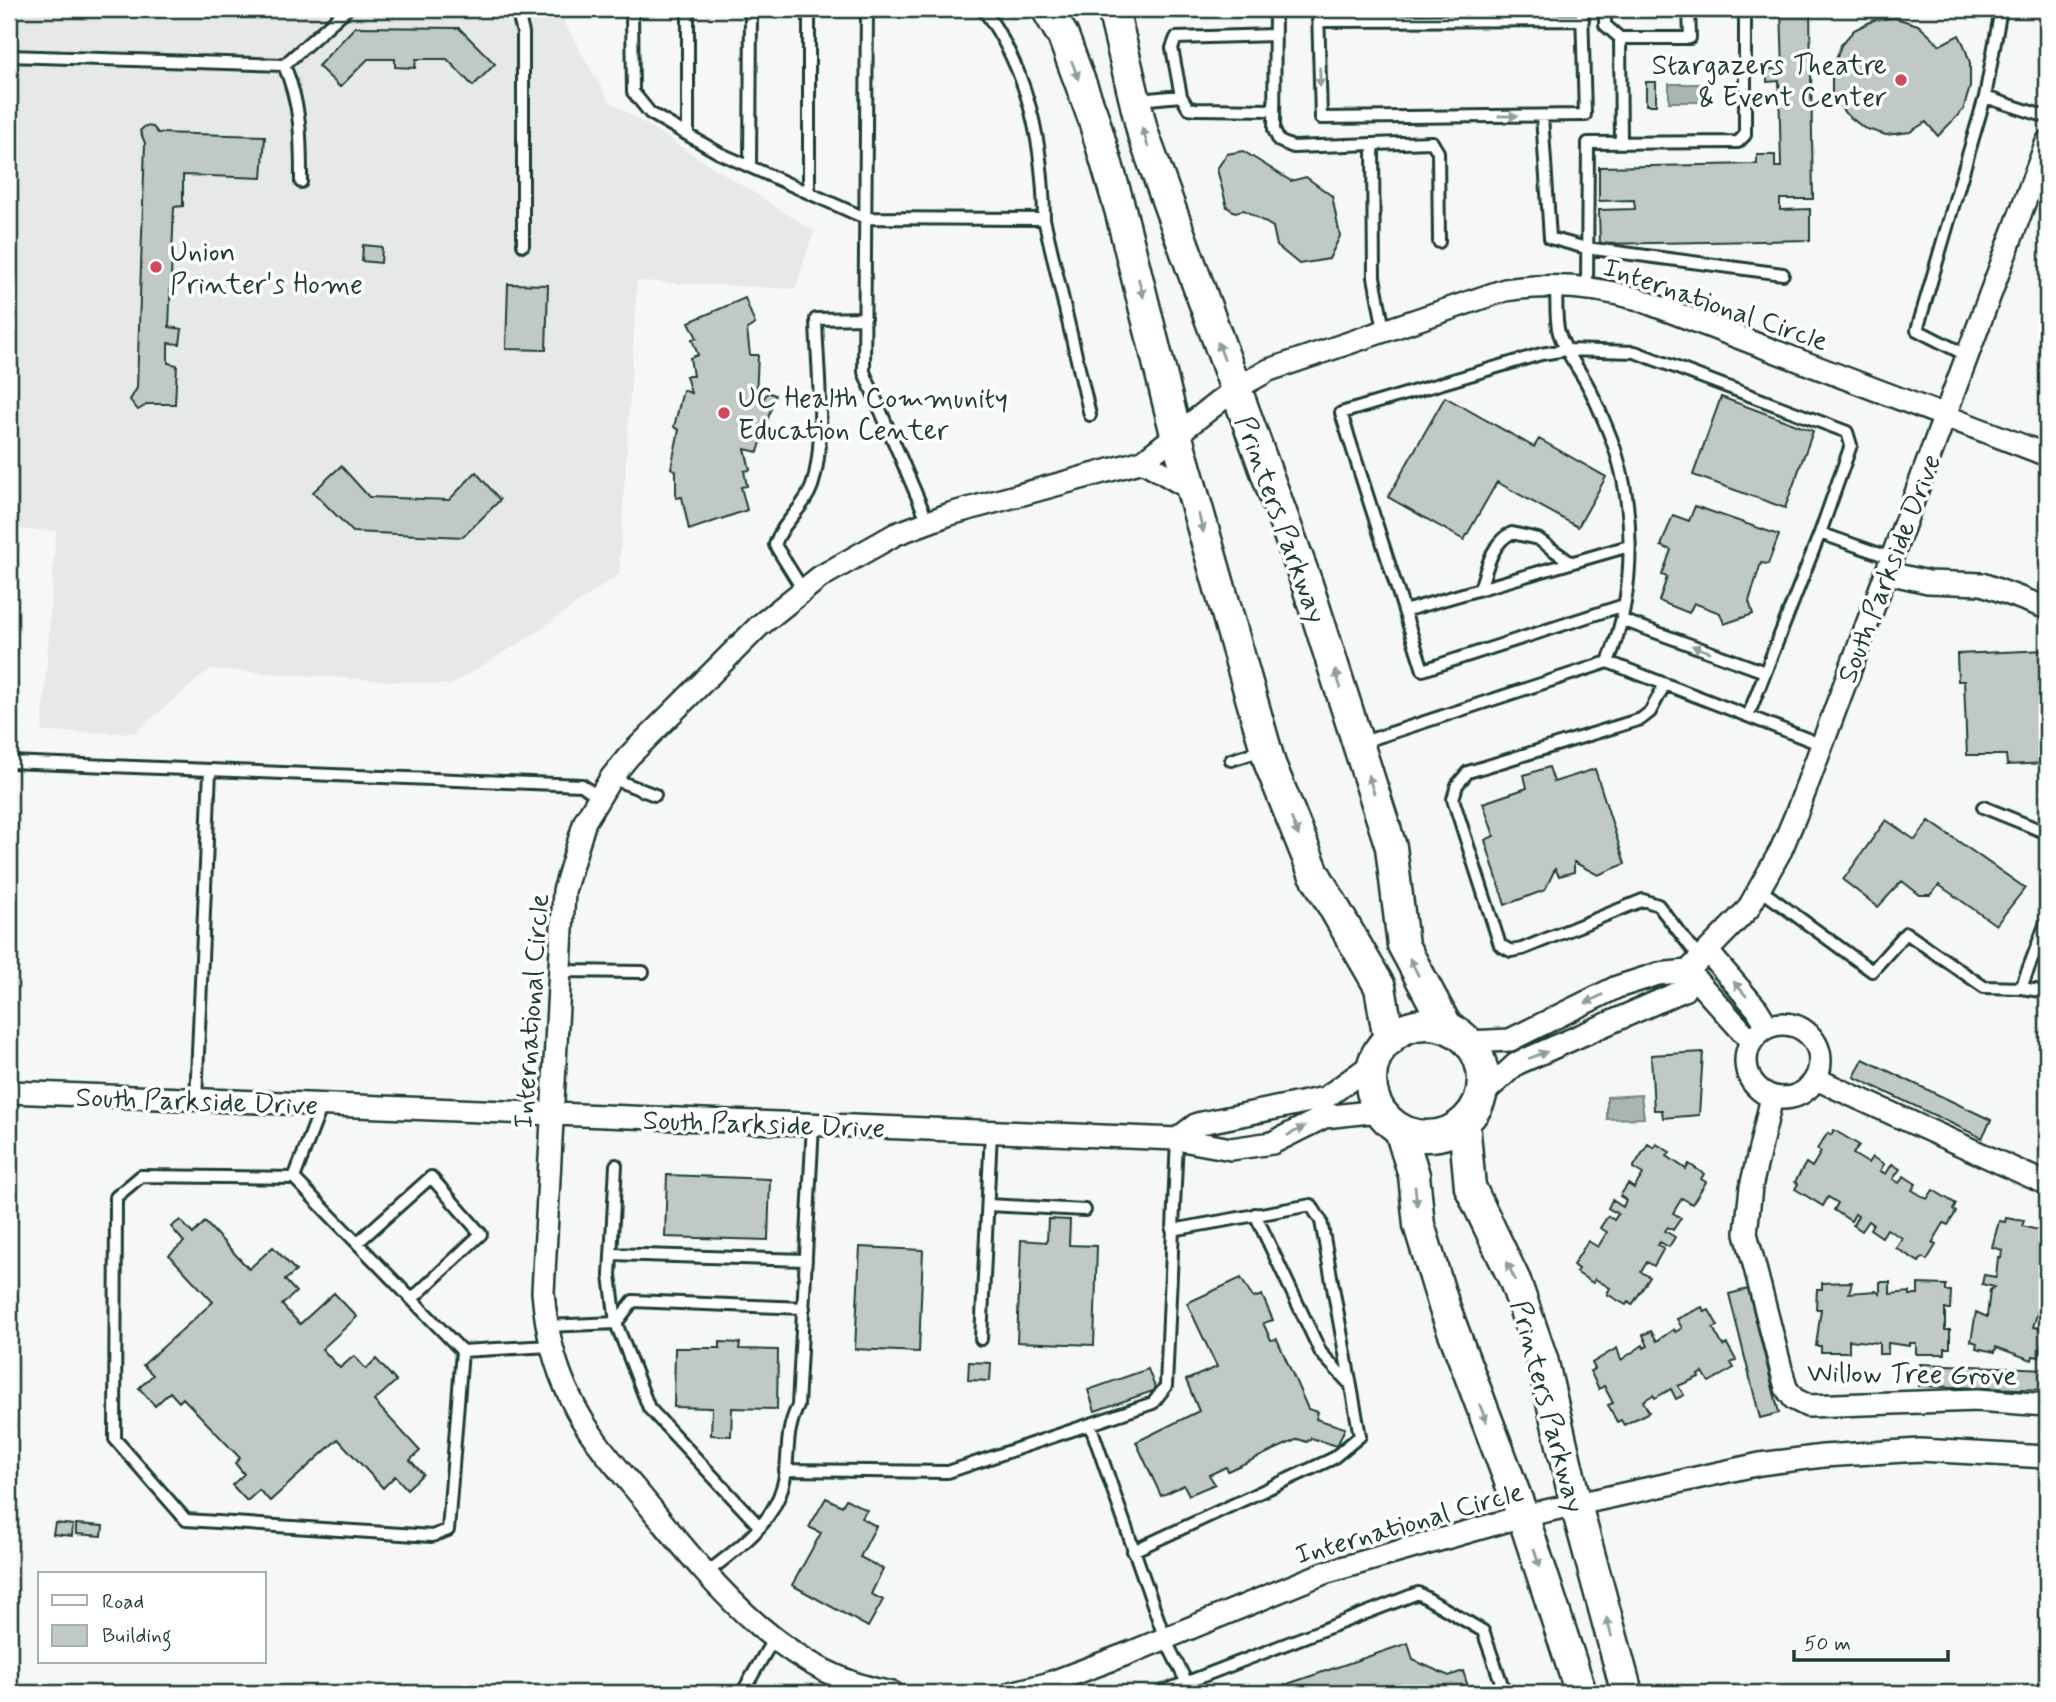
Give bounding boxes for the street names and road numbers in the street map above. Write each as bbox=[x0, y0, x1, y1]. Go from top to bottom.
street label: International Circle bbox=[1598, 250, 1833, 361]
street label: Printers Parkway bbox=[1225, 411, 1334, 629]
street label: South Parkside Drive bbox=[1830, 449, 1951, 689]
street label: International Circle bbox=[506, 892, 559, 1130]
street label: South Parkside Drive bbox=[75, 1080, 319, 1125]
street label: South Parkside Drive bbox=[642, 1103, 886, 1148]
street label: Printers Parkway bbox=[1500, 1297, 1593, 1517]
street label: Willow Tree Grove bbox=[1807, 1355, 2017, 1396]
street label: International Circle bbox=[1291, 1474, 1528, 1575]

